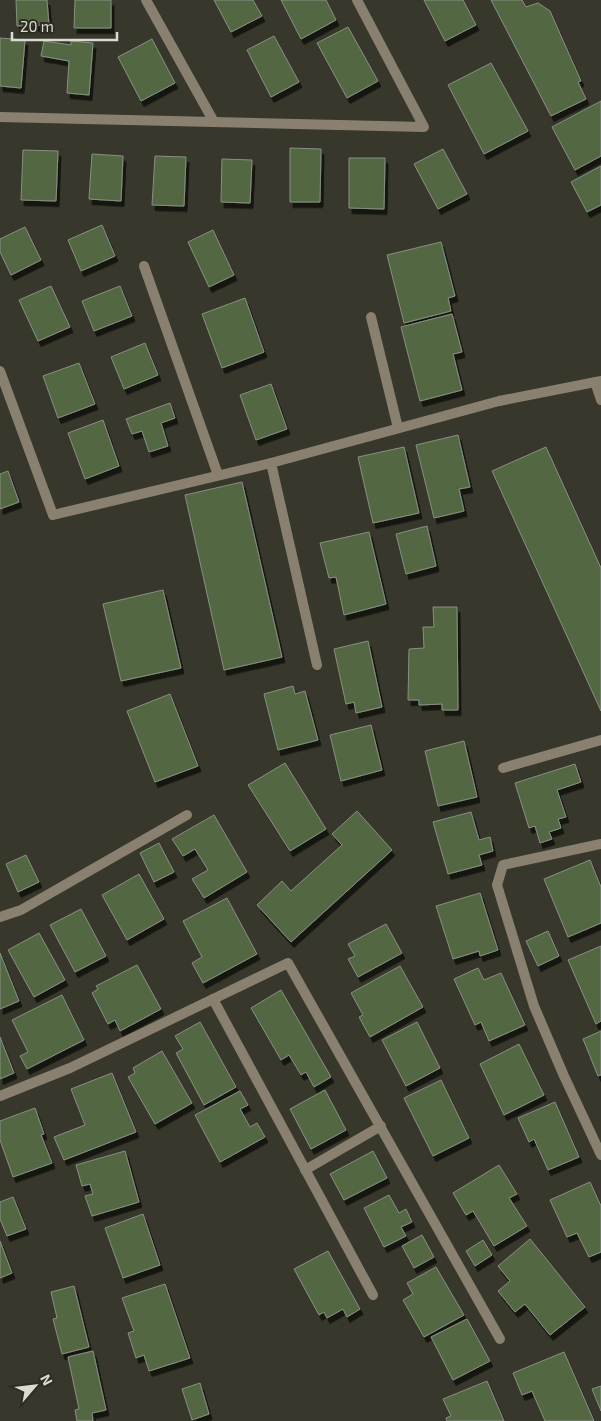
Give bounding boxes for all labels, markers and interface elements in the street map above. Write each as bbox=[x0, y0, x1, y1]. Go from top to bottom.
scale bar bbox=[12, 10, 118, 42]
text: 20 m bbox=[20, 17, 54, 35]
north arrow bbox=[10, 1361, 60, 1411]
text: N bbox=[37, 1371, 57, 1388]

